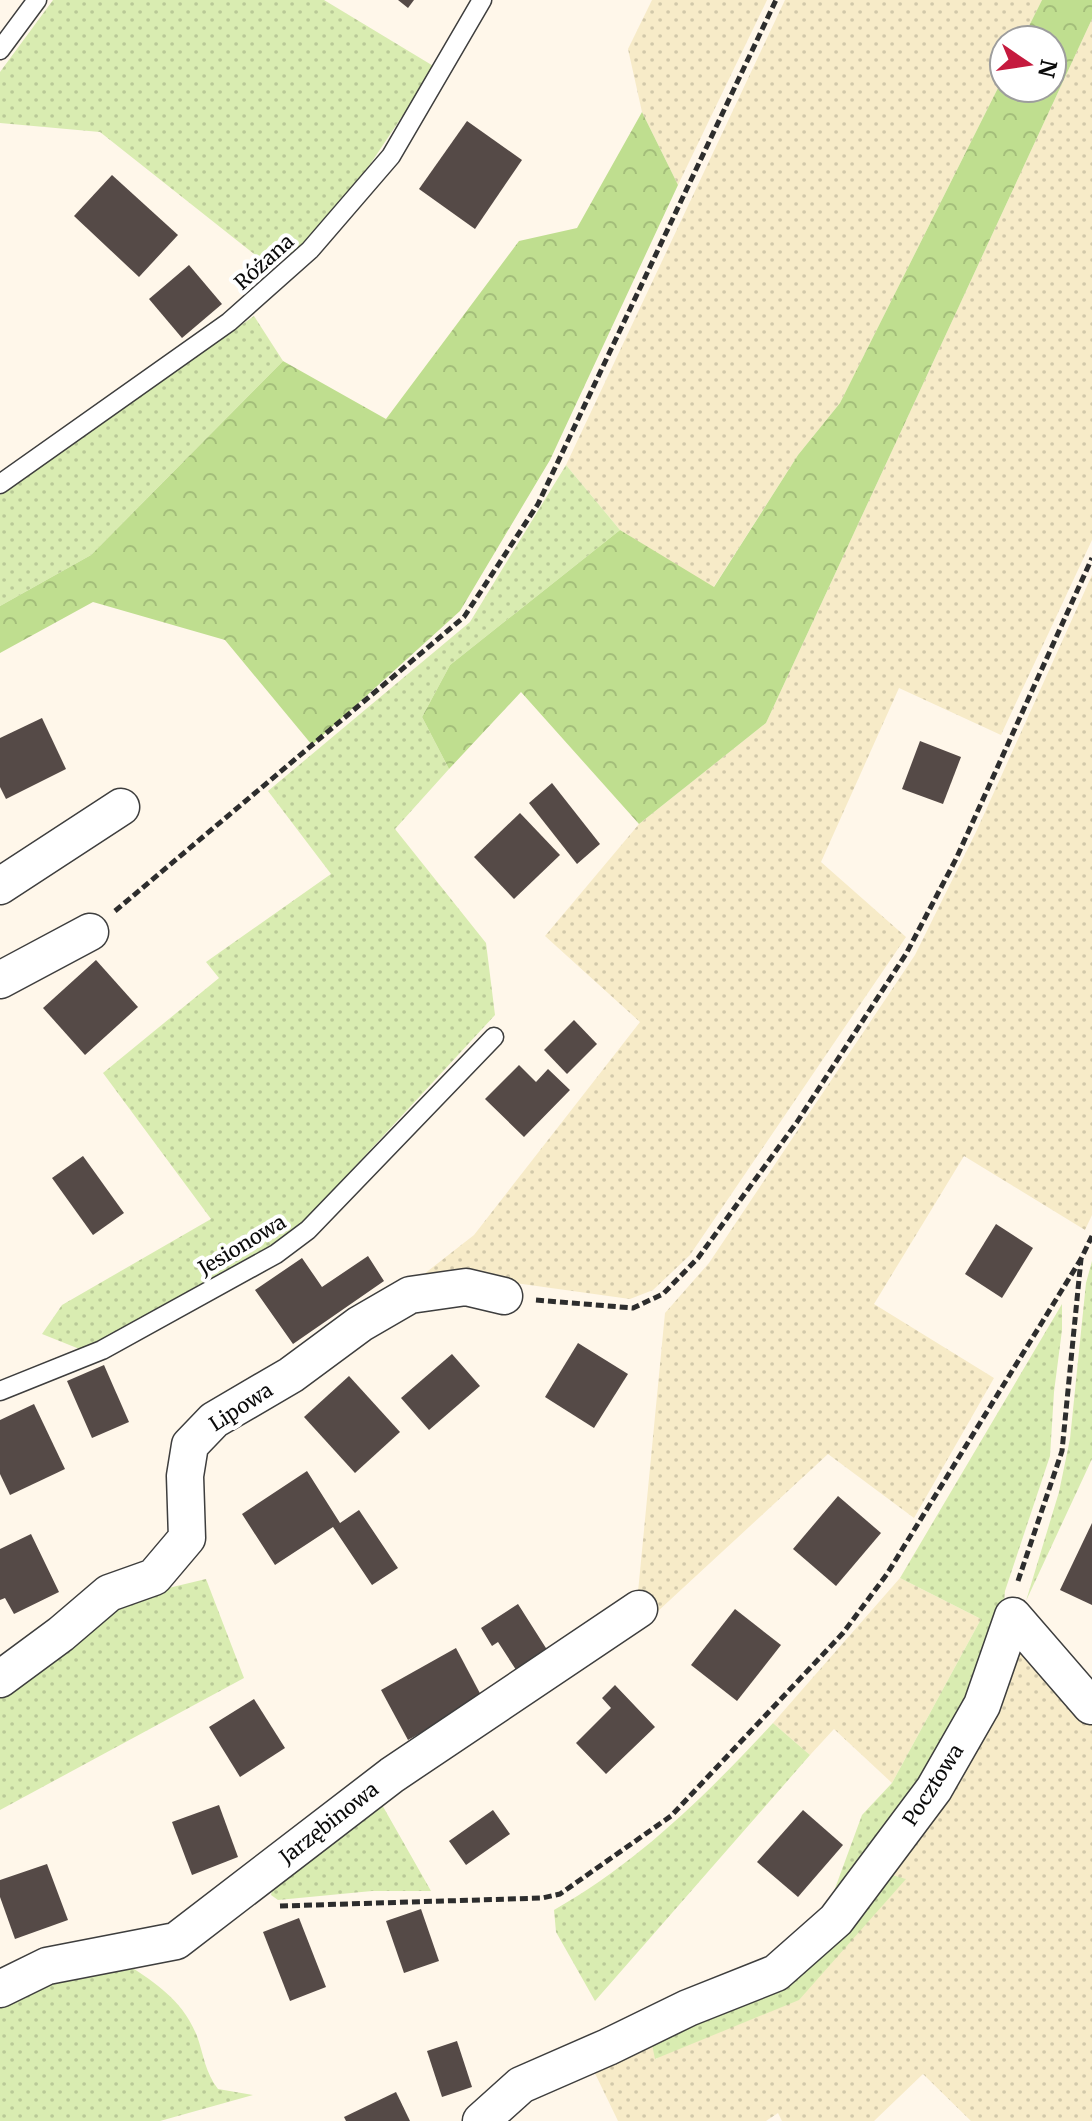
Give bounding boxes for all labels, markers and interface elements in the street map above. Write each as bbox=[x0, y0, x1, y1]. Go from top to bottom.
north arrow bbox=[988, 24, 1068, 104]
text: N bbox=[1032, 57, 1063, 81]
street label: Różana bbox=[229, 228, 299, 295]
street label: Jesionowa bbox=[193, 1209, 290, 1281]
street label: Lipowa bbox=[204, 1377, 277, 1436]
street label: Pocztowa bbox=[897, 1739, 968, 1830]
street label: Jarzębinowa bbox=[274, 1776, 383, 1870]

